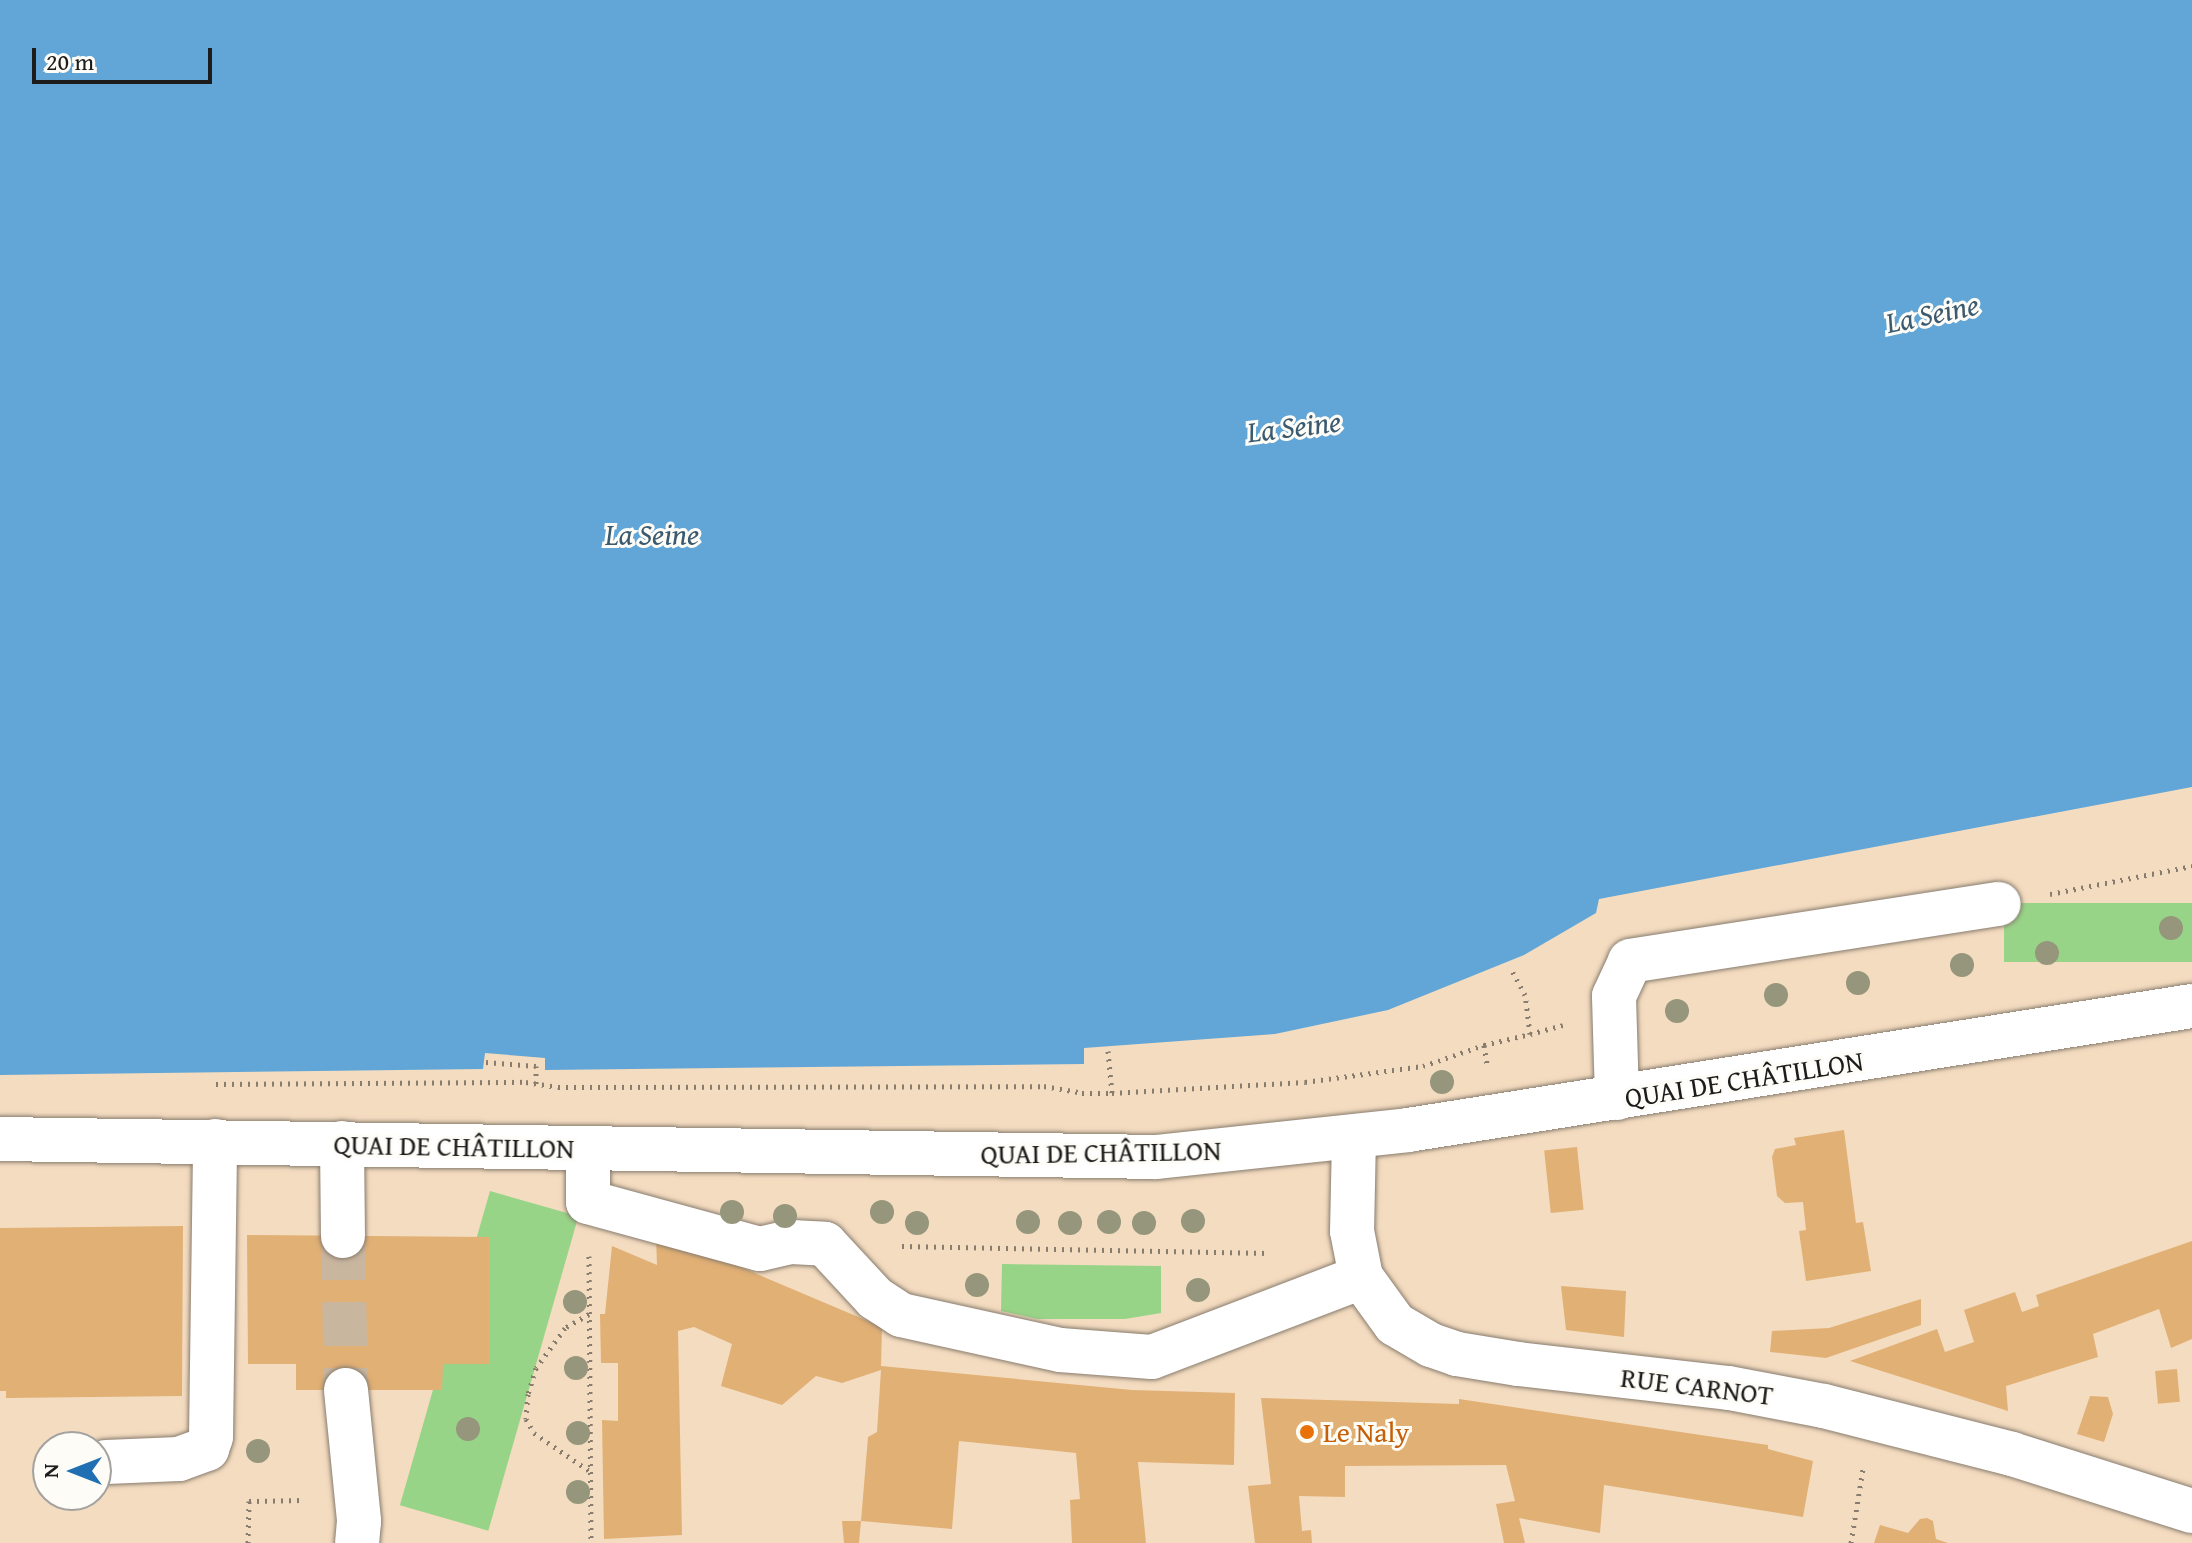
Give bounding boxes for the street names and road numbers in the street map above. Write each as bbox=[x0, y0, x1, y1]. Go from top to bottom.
street label: QUAI DE CHÂTILLON bbox=[1622, 1044, 1866, 1114]
street label: QUAI DE CHÂTILLON bbox=[333, 1127, 575, 1165]
street label: QUAI DE CHÂTILLON bbox=[980, 1133, 1222, 1171]
street label: RUE CARNOT bbox=[1619, 1360, 1775, 1412]

